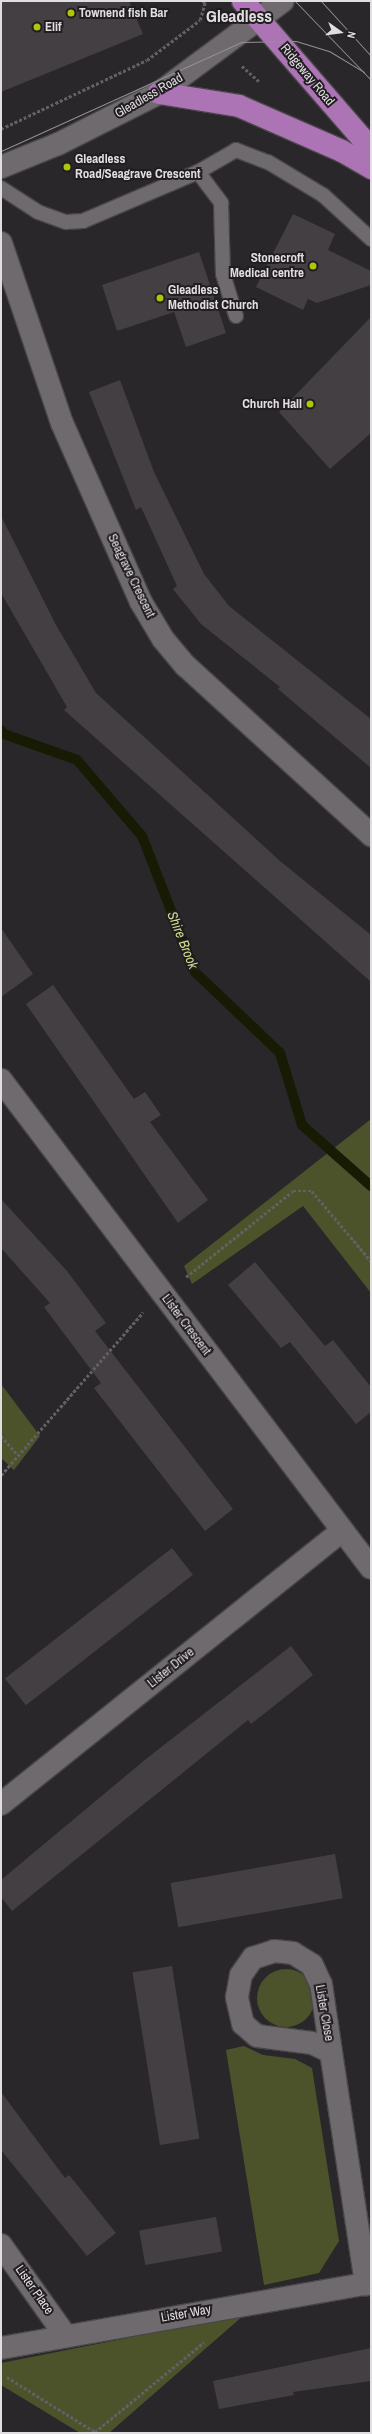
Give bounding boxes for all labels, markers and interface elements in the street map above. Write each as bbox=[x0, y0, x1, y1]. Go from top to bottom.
place label: Townend fish Bar bbox=[79, 5, 168, 21]
district label: Gleadless bbox=[206, 6, 272, 26]
marker: Townend fish Bar bbox=[66, 8, 76, 18]
north arrow bbox=[320, 12, 360, 52]
place label: Elif bbox=[45, 19, 62, 35]
marker: Elif bbox=[32, 22, 42, 32]
text: N bbox=[344, 30, 359, 40]
street label: Ridgeway Road bbox=[277, 41, 337, 109]
street label: Gleadless Road bbox=[112, 70, 186, 122]
place label: Gleadless Road/Seagrave Crescent bbox=[75, 152, 201, 183]
marker: Gleadless Road/Seagrave Crescent bbox=[62, 162, 72, 172]
place label: Stonecroft Medical centre bbox=[230, 251, 304, 282]
marker: Stonecroft Medical centre bbox=[307, 260, 319, 272]
place label: Gleadless Methodist Church bbox=[168, 283, 259, 314]
marker: Gleadless Methodist Church bbox=[155, 293, 165, 303]
place label: Church Hall bbox=[242, 396, 302, 412]
marker: Church Hall bbox=[305, 399, 315, 409]
street label: Seagrave Crescent bbox=[104, 532, 158, 620]
water label: Shire Brook bbox=[164, 909, 202, 971]
street label: Lister Crescent bbox=[158, 1291, 214, 1359]
street label: Lister Drive bbox=[145, 1645, 197, 1691]
street label: Lister Close bbox=[311, 1984, 337, 2042]
street label: Lister Place bbox=[11, 2262, 57, 2318]
street label: Lister Way bbox=[160, 2302, 212, 2326]

